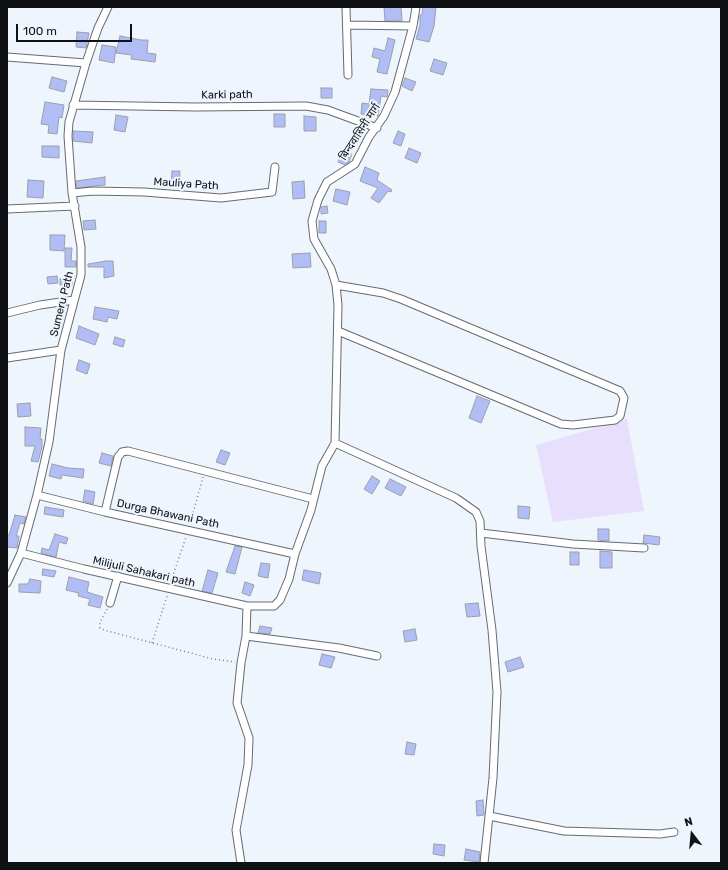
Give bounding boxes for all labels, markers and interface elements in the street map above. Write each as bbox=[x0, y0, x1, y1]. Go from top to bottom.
scale bar bbox=[18, 16, 134, 42]
text: 100 m bbox=[23, 24, 57, 38]
street label: Karki path bbox=[201, 88, 253, 102]
street label: बिन्दवासिनी मार्ग bbox=[337, 101, 383, 163]
street label: Mauliya Path bbox=[153, 175, 219, 193]
street label: Sumeru Path bbox=[48, 270, 76, 338]
street label: Durga Bhawani Path bbox=[116, 497, 220, 531]
street label: Milijuli Sahakari path bbox=[92, 554, 196, 590]
north arrow bbox=[672, 814, 712, 854]
text: N bbox=[683, 815, 694, 829]

